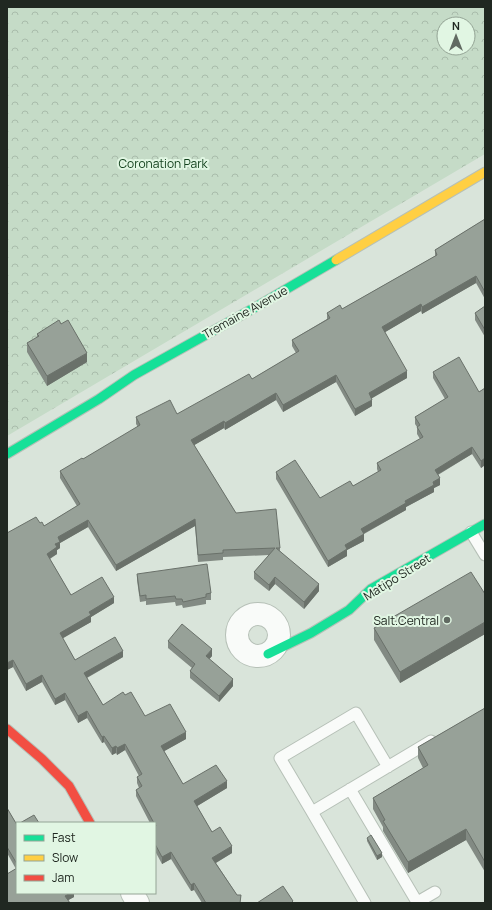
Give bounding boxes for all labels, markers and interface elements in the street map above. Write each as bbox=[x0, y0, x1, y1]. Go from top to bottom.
north arrow bbox=[436, 16, 476, 56]
text: N bbox=[452, 18, 460, 33]
park label: Coronation Park bbox=[119, 155, 209, 172]
street label: Tremaine Avenue bbox=[199, 282, 291, 342]
street label: Matipo Street bbox=[360, 550, 434, 604]
place label: Salt.Central bbox=[373, 612, 439, 629]
marker: Salt.Central bbox=[442, 615, 452, 625]
legend bbox=[16, 822, 156, 894]
text: Fast bbox=[52, 829, 76, 846]
text: Slow bbox=[52, 849, 78, 866]
text: Jam bbox=[52, 869, 74, 886]

